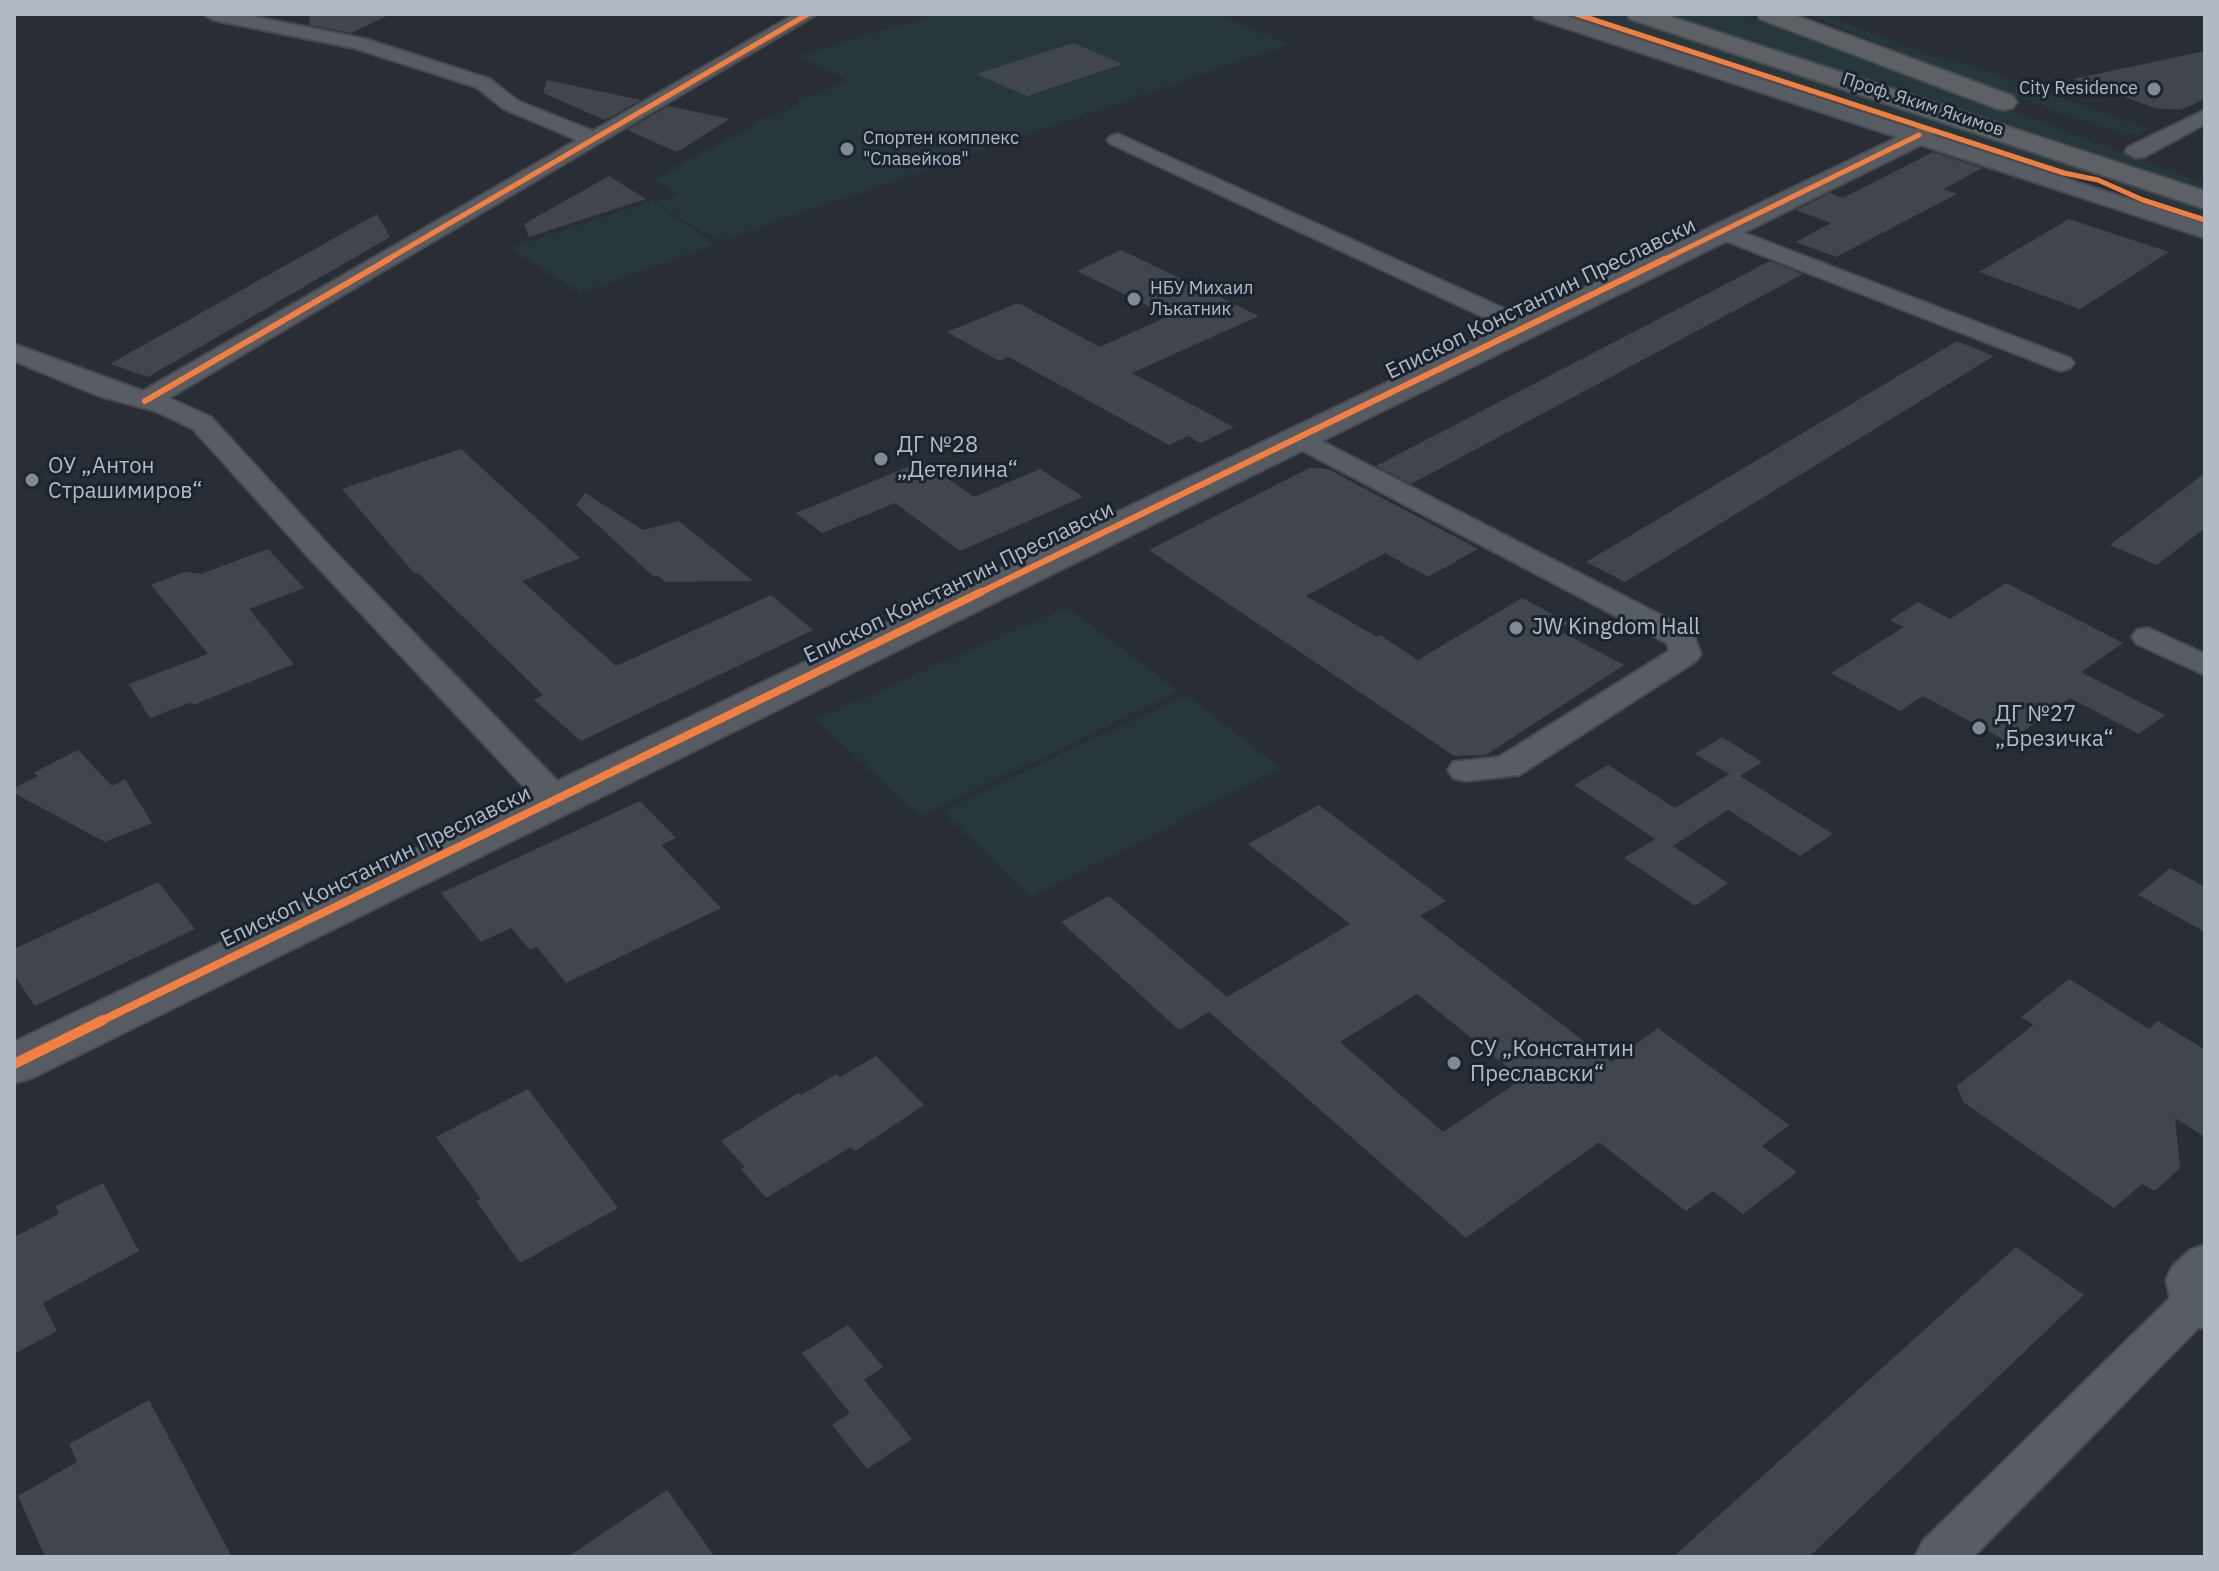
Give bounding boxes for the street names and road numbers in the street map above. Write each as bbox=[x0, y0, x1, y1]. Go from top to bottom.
street label: Проф. Яким Якимов bbox=[1839, 69, 2007, 141]
street label: Епископ Константин Преславски bbox=[1382, 212, 1700, 386]
street label: Епископ Константин Преславски bbox=[800, 496, 1118, 670]
street label: Епископ Константин Преславски bbox=[217, 780, 535, 954]

